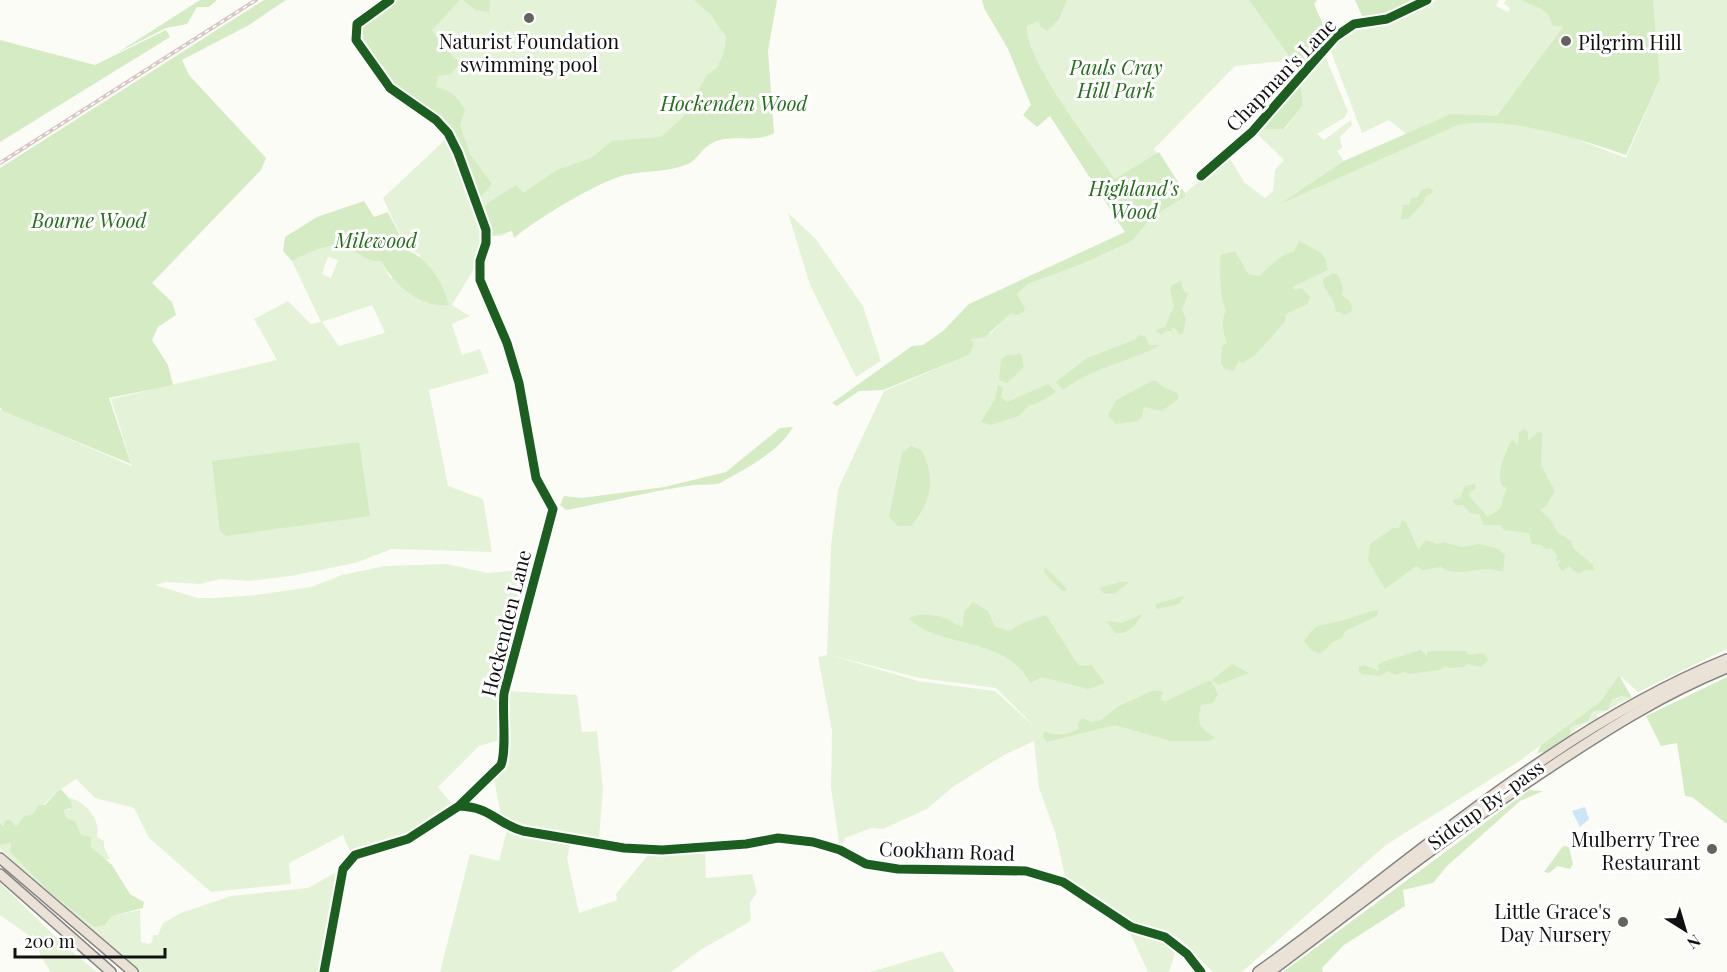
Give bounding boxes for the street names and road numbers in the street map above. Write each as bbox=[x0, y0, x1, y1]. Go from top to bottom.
street label: Chapman's Lane bbox=[1219, 11, 1341, 137]
street label: Hockenden Lane bbox=[474, 547, 536, 699]
street label: Sidcup By-pass bbox=[1421, 753, 1549, 855]
street label: Cookham Road bbox=[879, 834, 1016, 866]

